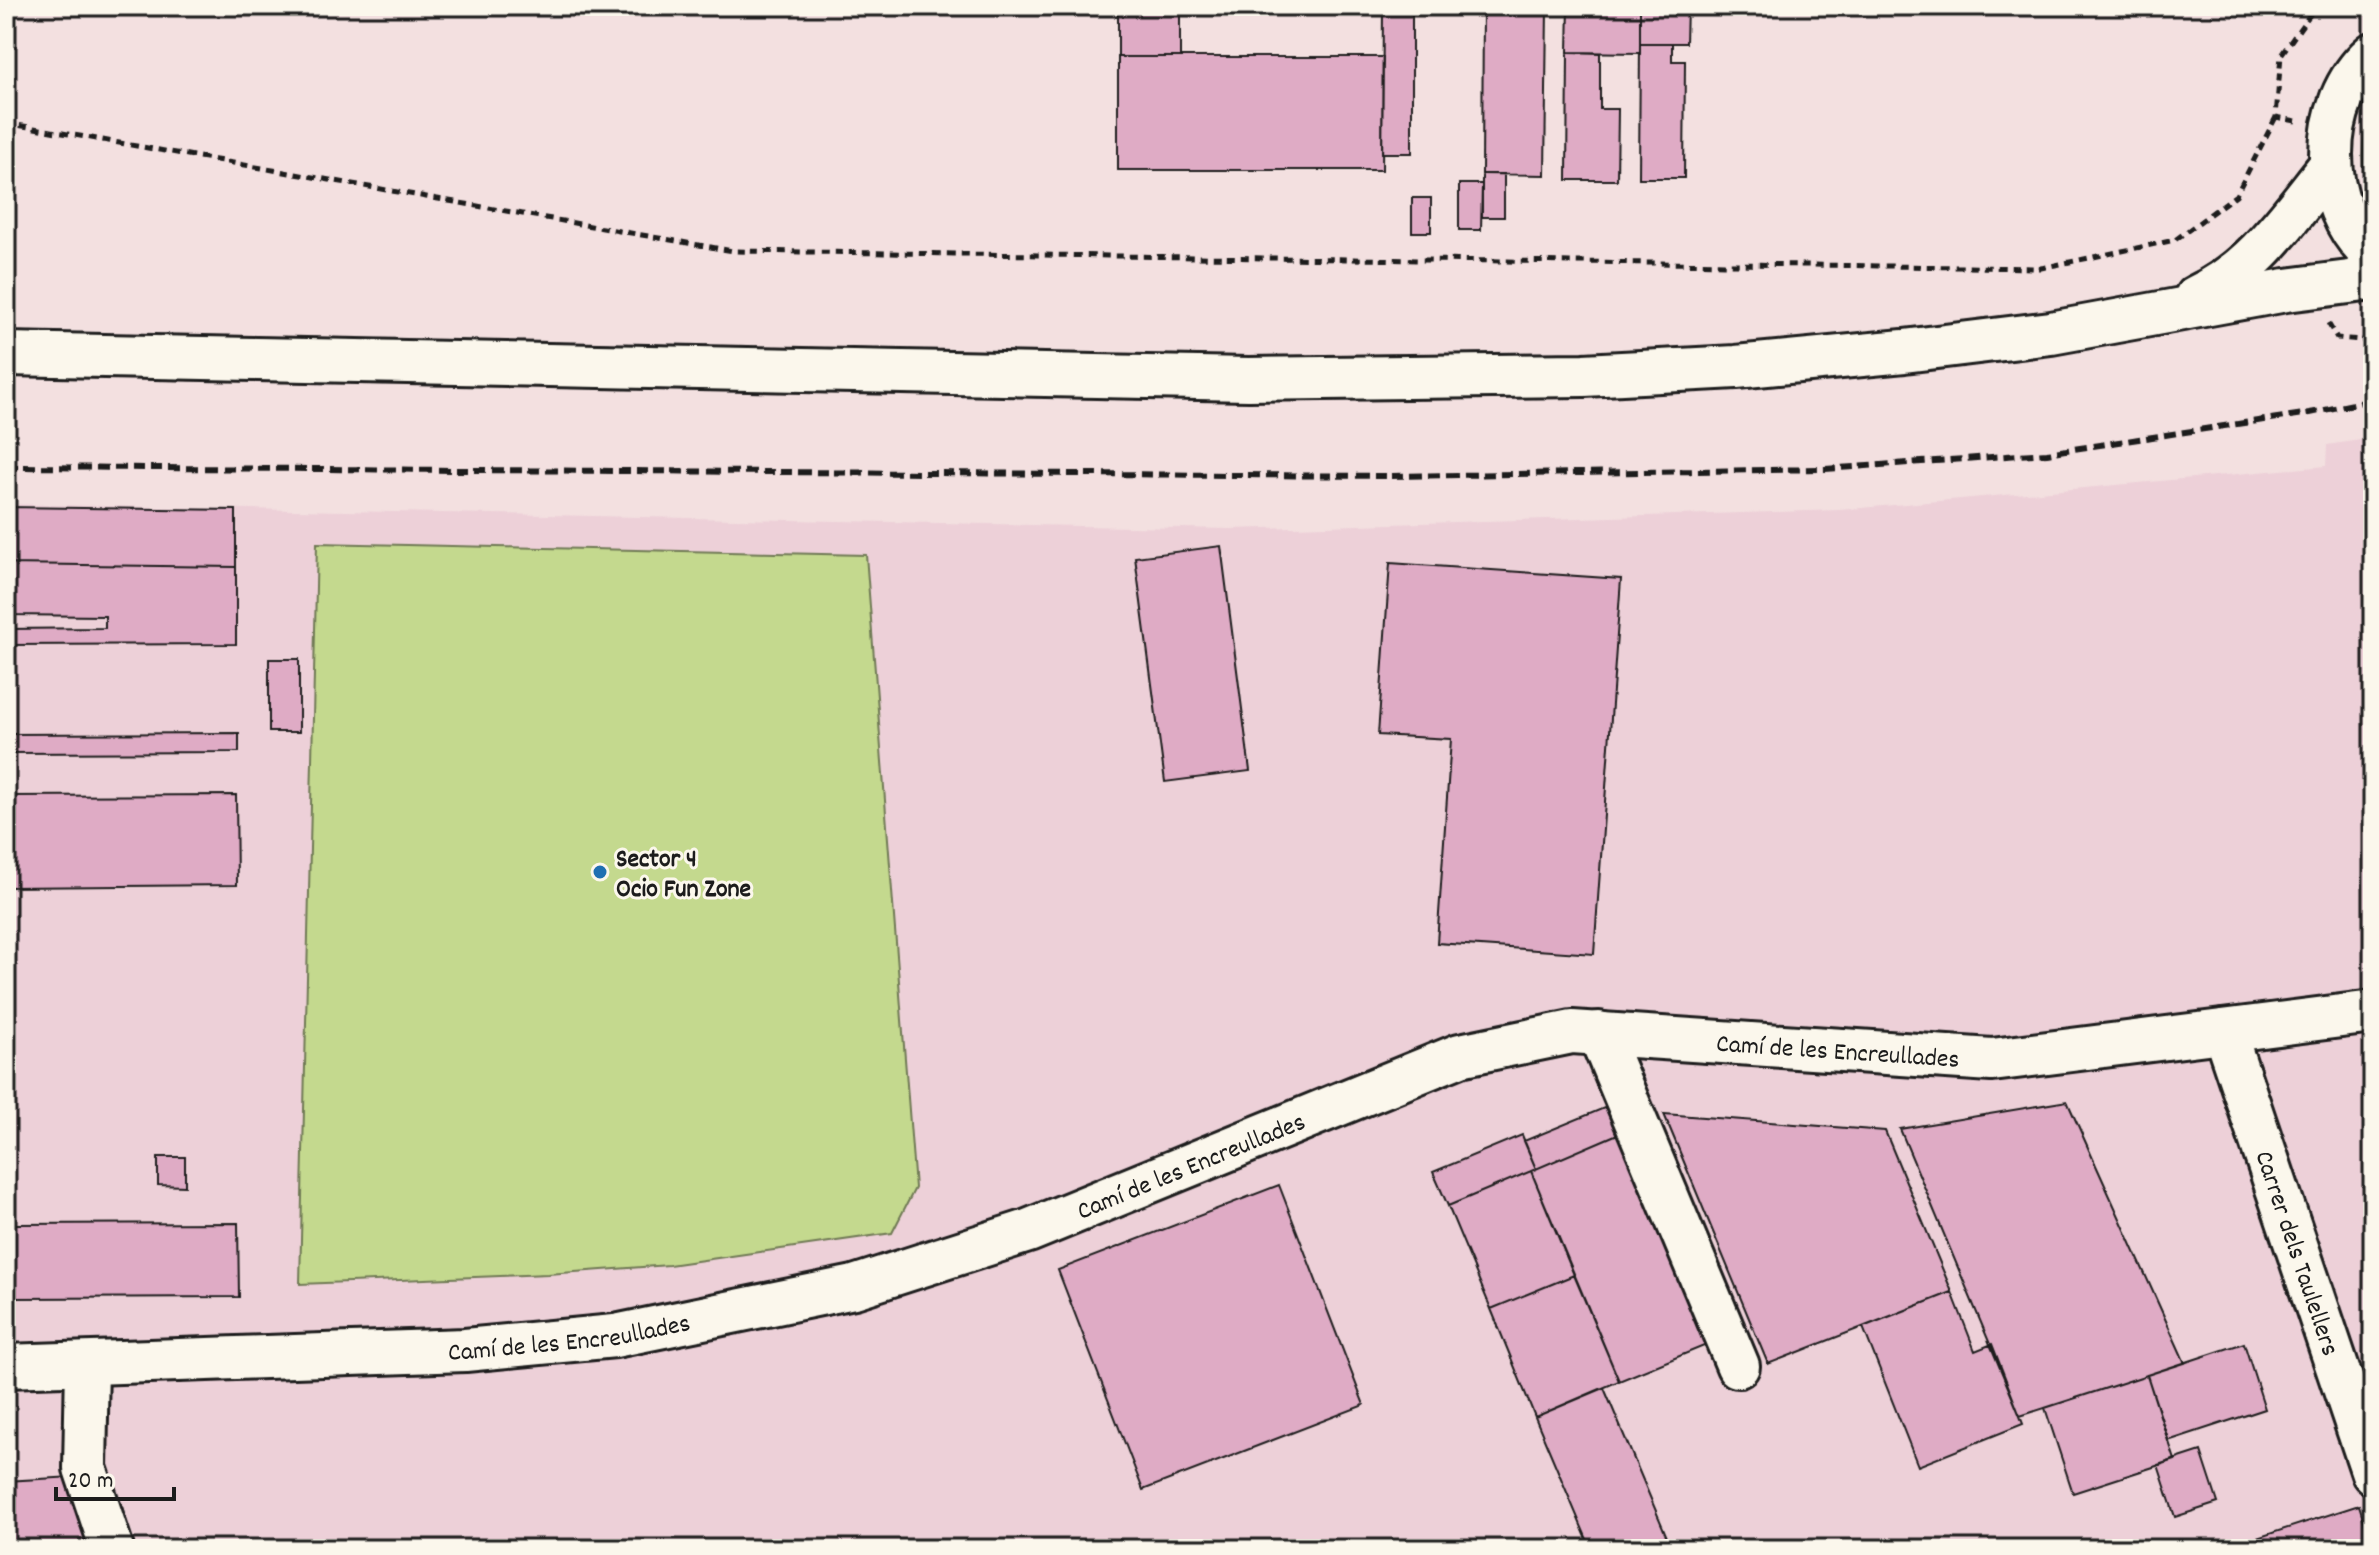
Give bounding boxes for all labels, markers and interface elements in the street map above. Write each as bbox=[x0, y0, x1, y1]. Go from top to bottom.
place label: Sector 4 Ocio Fun Zone bbox=[616, 842, 751, 909]
marker: Sector 4 Ocio Fun Zone bbox=[591, 863, 609, 881]
street label: Camí de les Encreullades bbox=[1715, 1027, 1960, 1080]
street label: Camí de les Encreullades bbox=[1072, 1105, 1312, 1231]
street label: Carrer dels Taulellers bbox=[2244, 1146, 2347, 1361]
street label: Camí de les Encreullades bbox=[447, 1306, 694, 1373]
scale bar bbox=[56, 1451, 174, 1501]
text: 20 m bbox=[68, 1465, 114, 1499]

